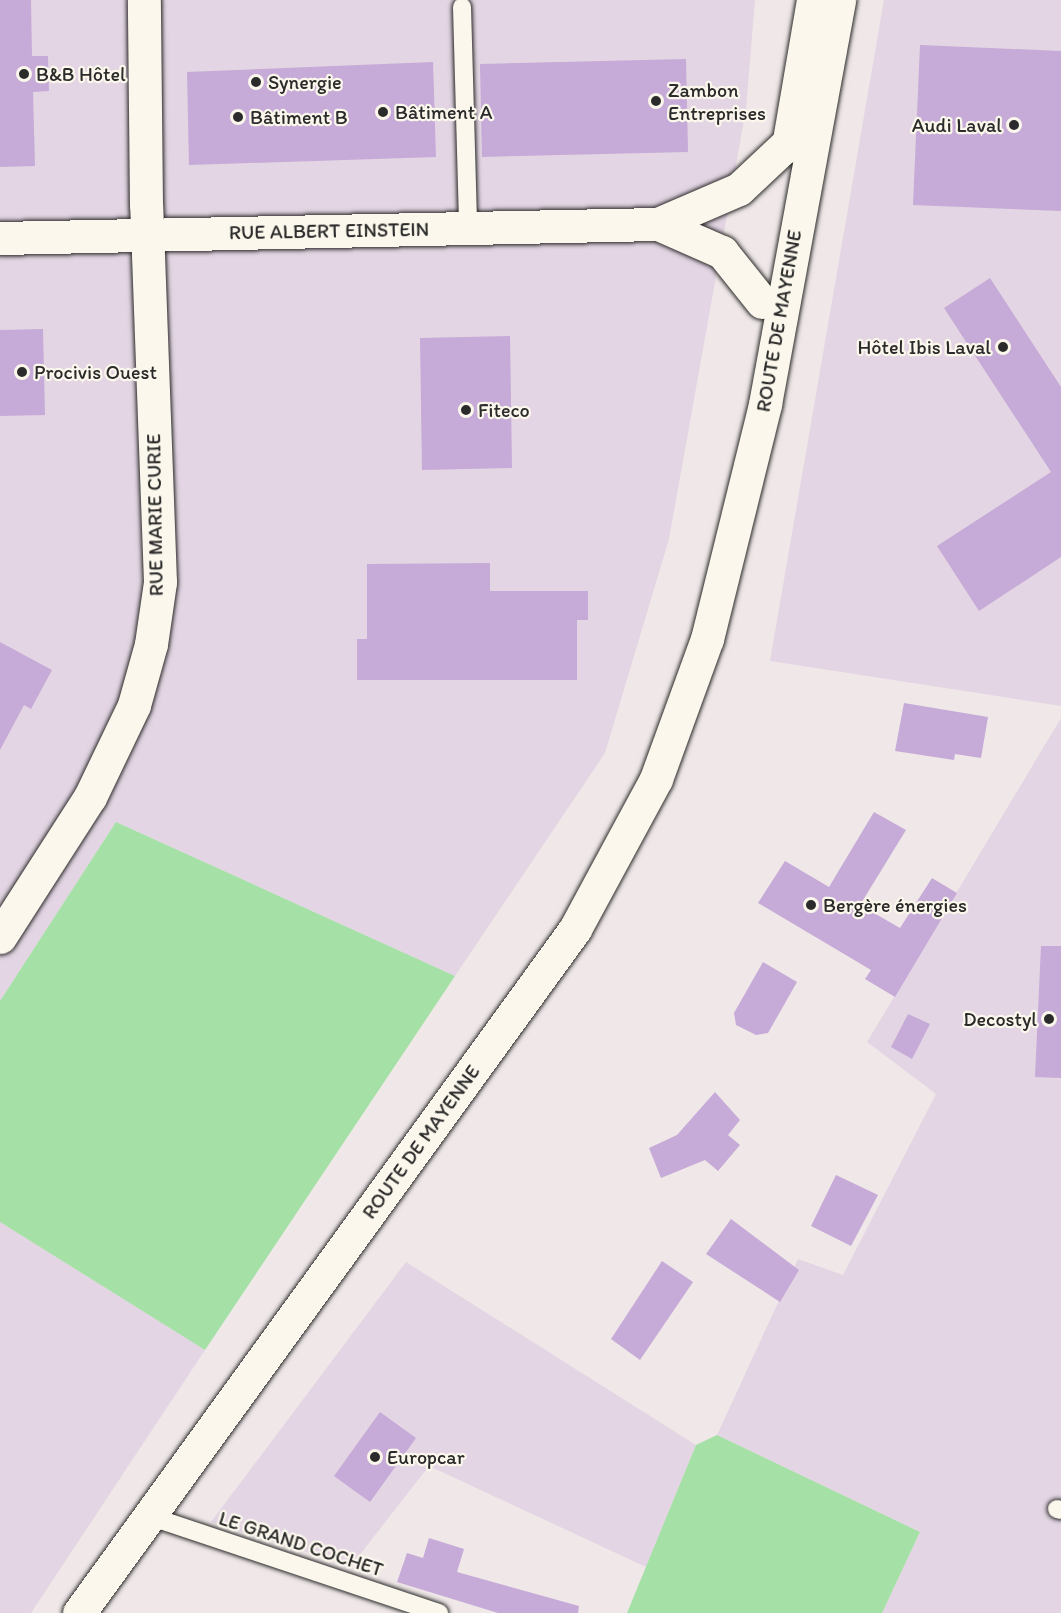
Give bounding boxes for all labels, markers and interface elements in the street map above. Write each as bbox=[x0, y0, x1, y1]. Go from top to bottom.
place label: B&B Hôtel bbox=[36, 62, 126, 86]
marker: B&B Hôtel bbox=[17, 67, 31, 81]
place label: Synergie bbox=[268, 70, 342, 94]
marker: Synergie bbox=[249, 75, 263, 89]
place label: Zambon Entreprises bbox=[668, 78, 766, 125]
marker: Zambon Entreprises bbox=[649, 94, 663, 108]
place label: Bâtiment A bbox=[395, 100, 493, 124]
place label: Bâtiment B bbox=[250, 105, 348, 129]
marker: Bâtiment A bbox=[376, 105, 390, 119]
marker: Bâtiment B bbox=[231, 110, 245, 124]
place label: Audi Laval bbox=[912, 113, 1002, 137]
marker: Audi Laval bbox=[1007, 118, 1021, 132]
street label: RUE ALBERT EINSTEIN bbox=[229, 217, 429, 245]
street label: ROUTE DE MAYENNE bbox=[751, 228, 807, 414]
place label: Hôtel Ibis Laval bbox=[858, 335, 991, 359]
marker: Hôtel Ibis Laval bbox=[996, 340, 1010, 354]
place label: Procivis Ouest bbox=[34, 360, 157, 384]
marker: Procivis Ouest bbox=[15, 365, 29, 379]
place label: Fiteco bbox=[478, 398, 530, 422]
marker: Fiteco bbox=[459, 403, 473, 417]
street label: RUE MARIE CURIE bbox=[142, 436, 168, 594]
place label: Bergère énergies bbox=[823, 893, 967, 917]
marker: Bergère énergies bbox=[804, 898, 818, 912]
place label: Decostyl bbox=[963, 1007, 1037, 1031]
marker: Decostyl bbox=[1042, 1012, 1056, 1026]
street label: ROUTE DE MAYENNE bbox=[357, 1060, 485, 1224]
place label: Europcar bbox=[387, 1445, 465, 1469]
marker: Europcar bbox=[368, 1450, 382, 1464]
street label: LE GRAND COCHET bbox=[215, 1506, 387, 1582]

